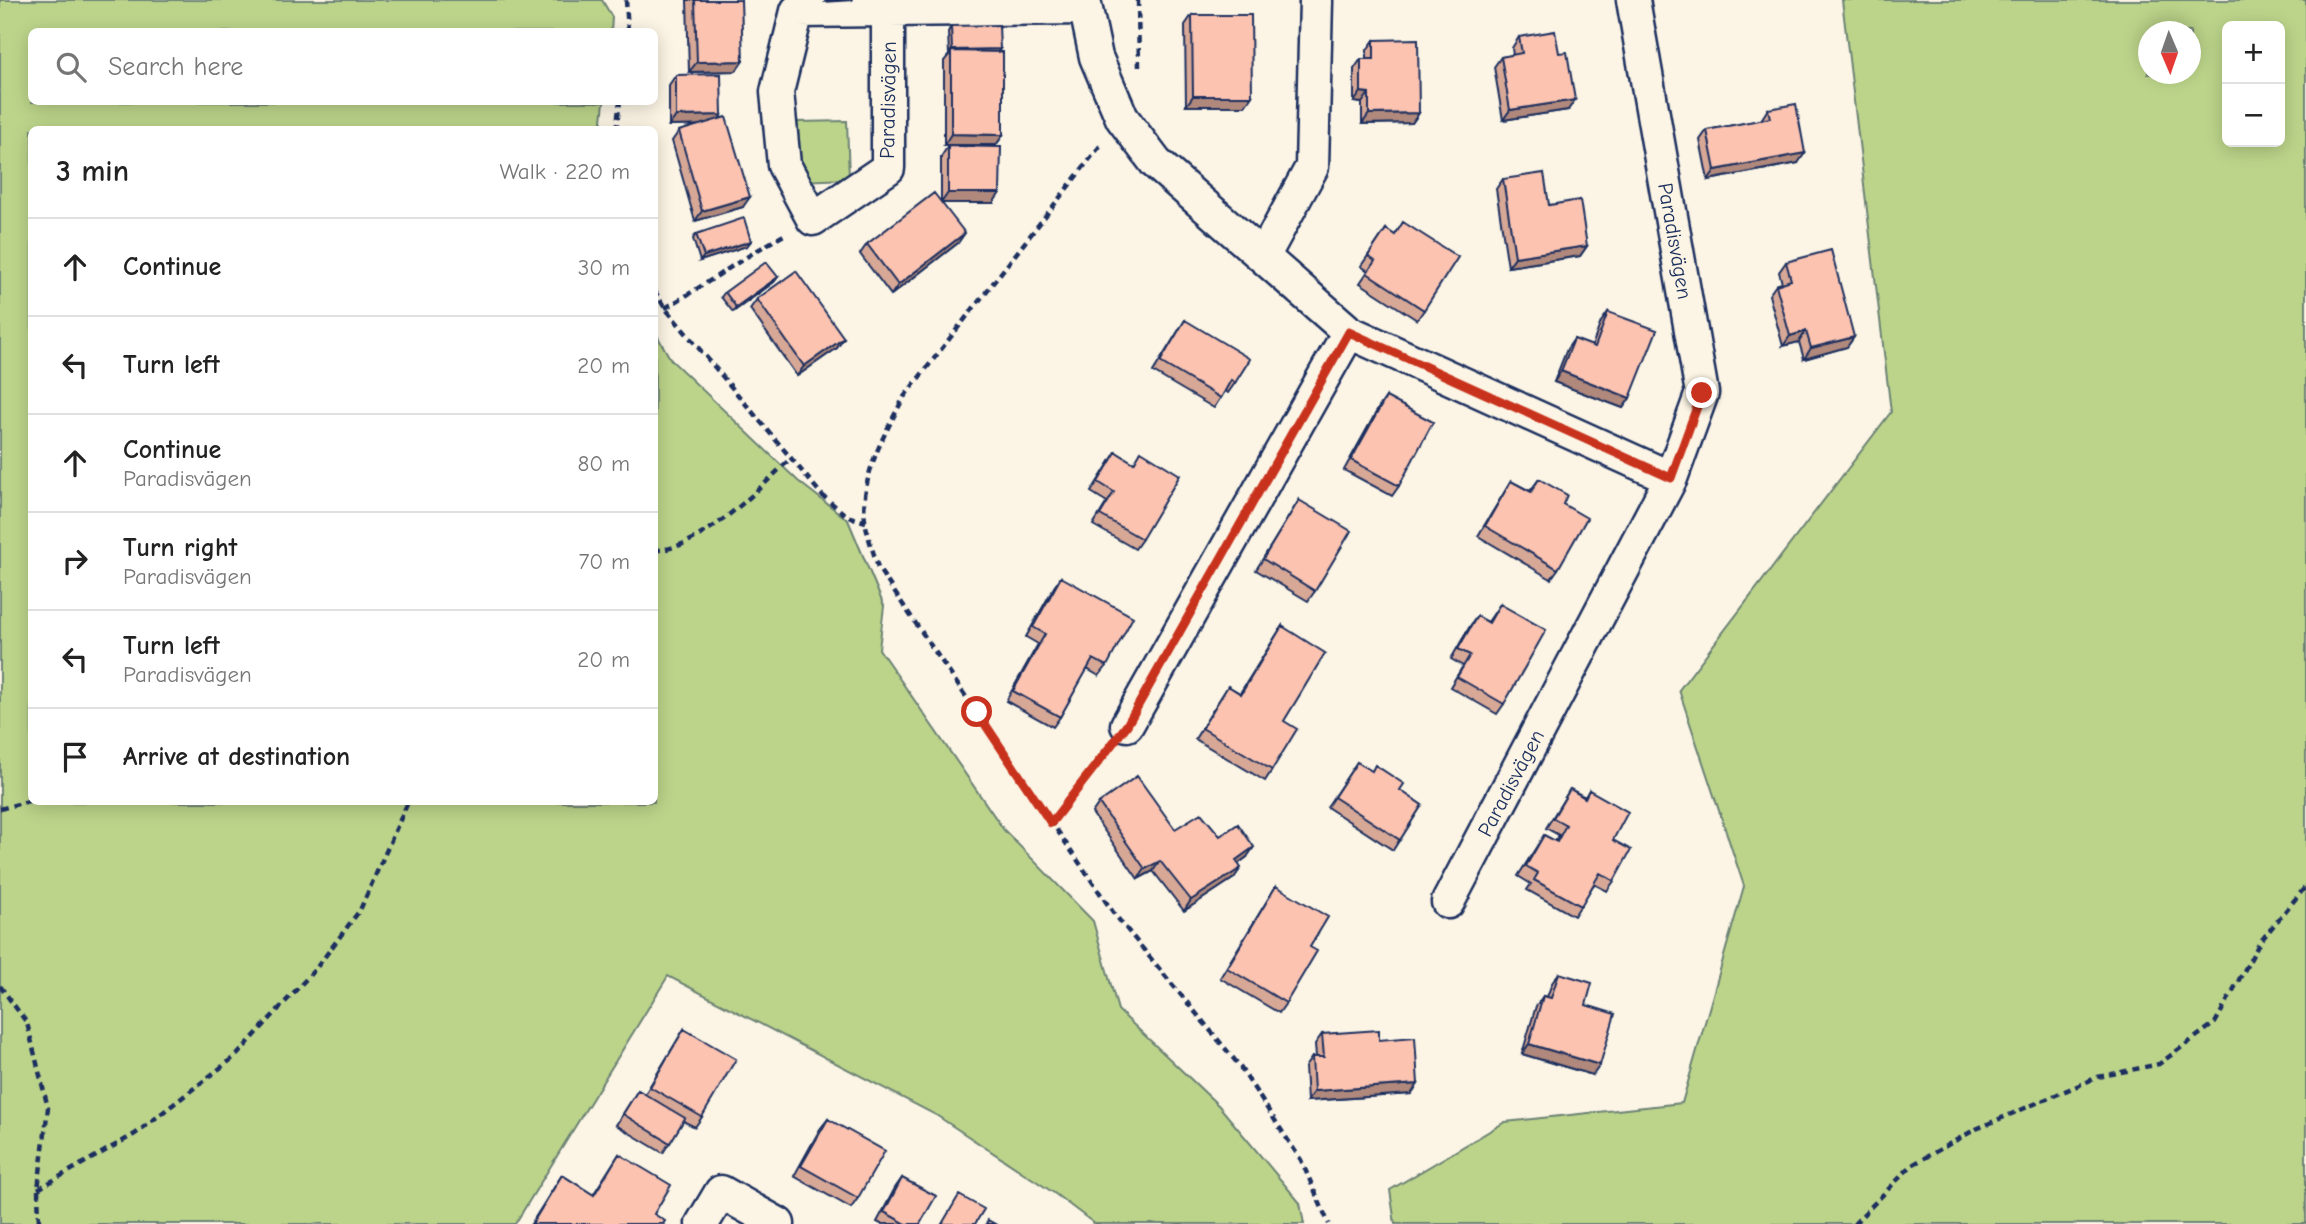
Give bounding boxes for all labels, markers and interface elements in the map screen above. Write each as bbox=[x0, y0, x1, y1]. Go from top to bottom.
north arrow bbox=[2138, 21, 2201, 84]
map controls bbox=[2222, 21, 2285, 147]
button: + bbox=[2222, 21, 2285, 84]
search box bbox=[28, 28, 658, 105]
street label: Paradisvägen bbox=[875, 41, 901, 159]
icon: search bbox=[52, 48, 90, 86]
text: Search here bbox=[108, 52, 243, 82]
button: − bbox=[2222, 84, 2285, 147]
text: 3 min bbox=[56, 154, 129, 189]
text: Walk · 220 m bbox=[499, 158, 630, 185]
street label: Paradisvägen bbox=[1653, 181, 1697, 301]
icon: ahead bbox=[56, 248, 94, 286]
text: Continue bbox=[123, 252, 221, 282]
text: 30 m bbox=[578, 254, 630, 281]
icon: left bbox=[56, 346, 94, 384]
text: Turn left bbox=[123, 350, 220, 380]
text: 20 m bbox=[577, 352, 630, 379]
route end bbox=[1686, 377, 1717, 408]
text: Continue bbox=[123, 435, 221, 465]
icon: ahead bbox=[56, 444, 94, 482]
text: 80 m bbox=[577, 450, 630, 477]
text: Paradisvägen bbox=[123, 465, 252, 492]
text: Turn right bbox=[123, 533, 237, 563]
icon: right bbox=[56, 542, 94, 580]
text: 70 m bbox=[578, 548, 630, 575]
text: Paradisvägen bbox=[123, 563, 252, 590]
text: Turn left bbox=[123, 631, 220, 661]
icon: left bbox=[56, 640, 94, 678]
text: 20 m bbox=[577, 646, 630, 673]
text: Paradisvägen bbox=[123, 661, 252, 688]
route start bbox=[961, 696, 992, 727]
street label: Paradisvägen bbox=[1473, 725, 1549, 841]
icon: arrive bbox=[56, 738, 94, 776]
text: Arrive at destination bbox=[123, 742, 350, 772]

